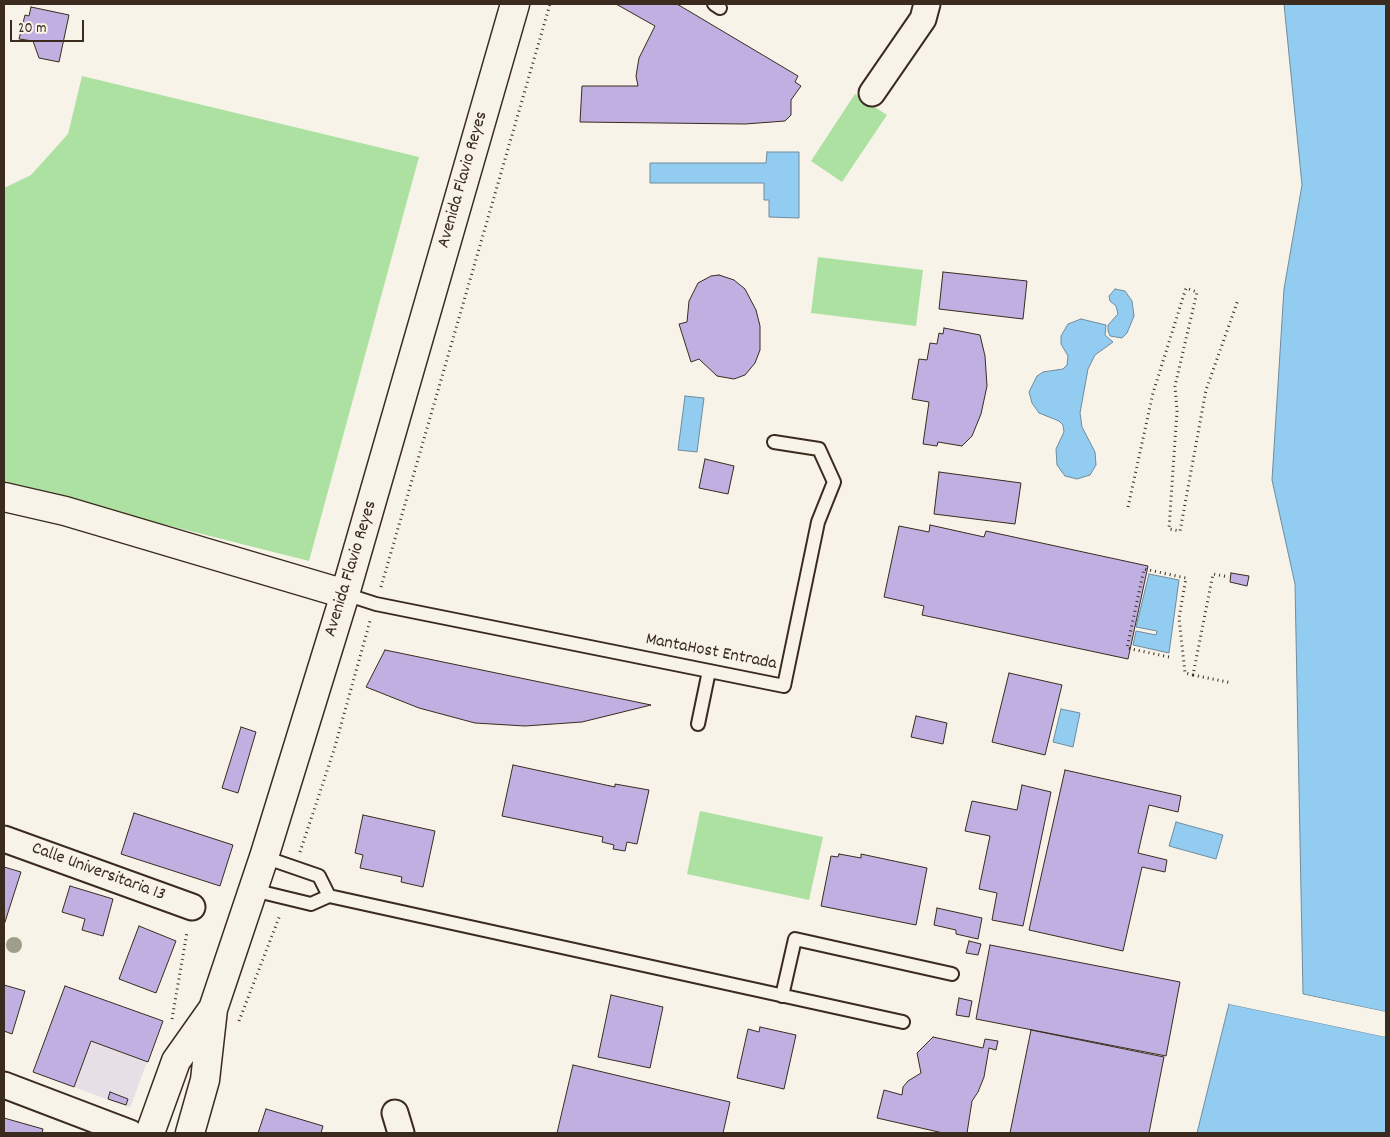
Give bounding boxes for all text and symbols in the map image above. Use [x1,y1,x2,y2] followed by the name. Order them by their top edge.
[12,10,86,42] scale bar
[18,18,46,40] text: 20 m
[434,109,494,251] street label: Avenida Flavio Reyes
[321,498,383,640] street label: Avenida Flavio Reyes
[644,630,778,676] street label: MantaHost Entrada
[28,839,168,907] street label: Calle Universitaria 13

